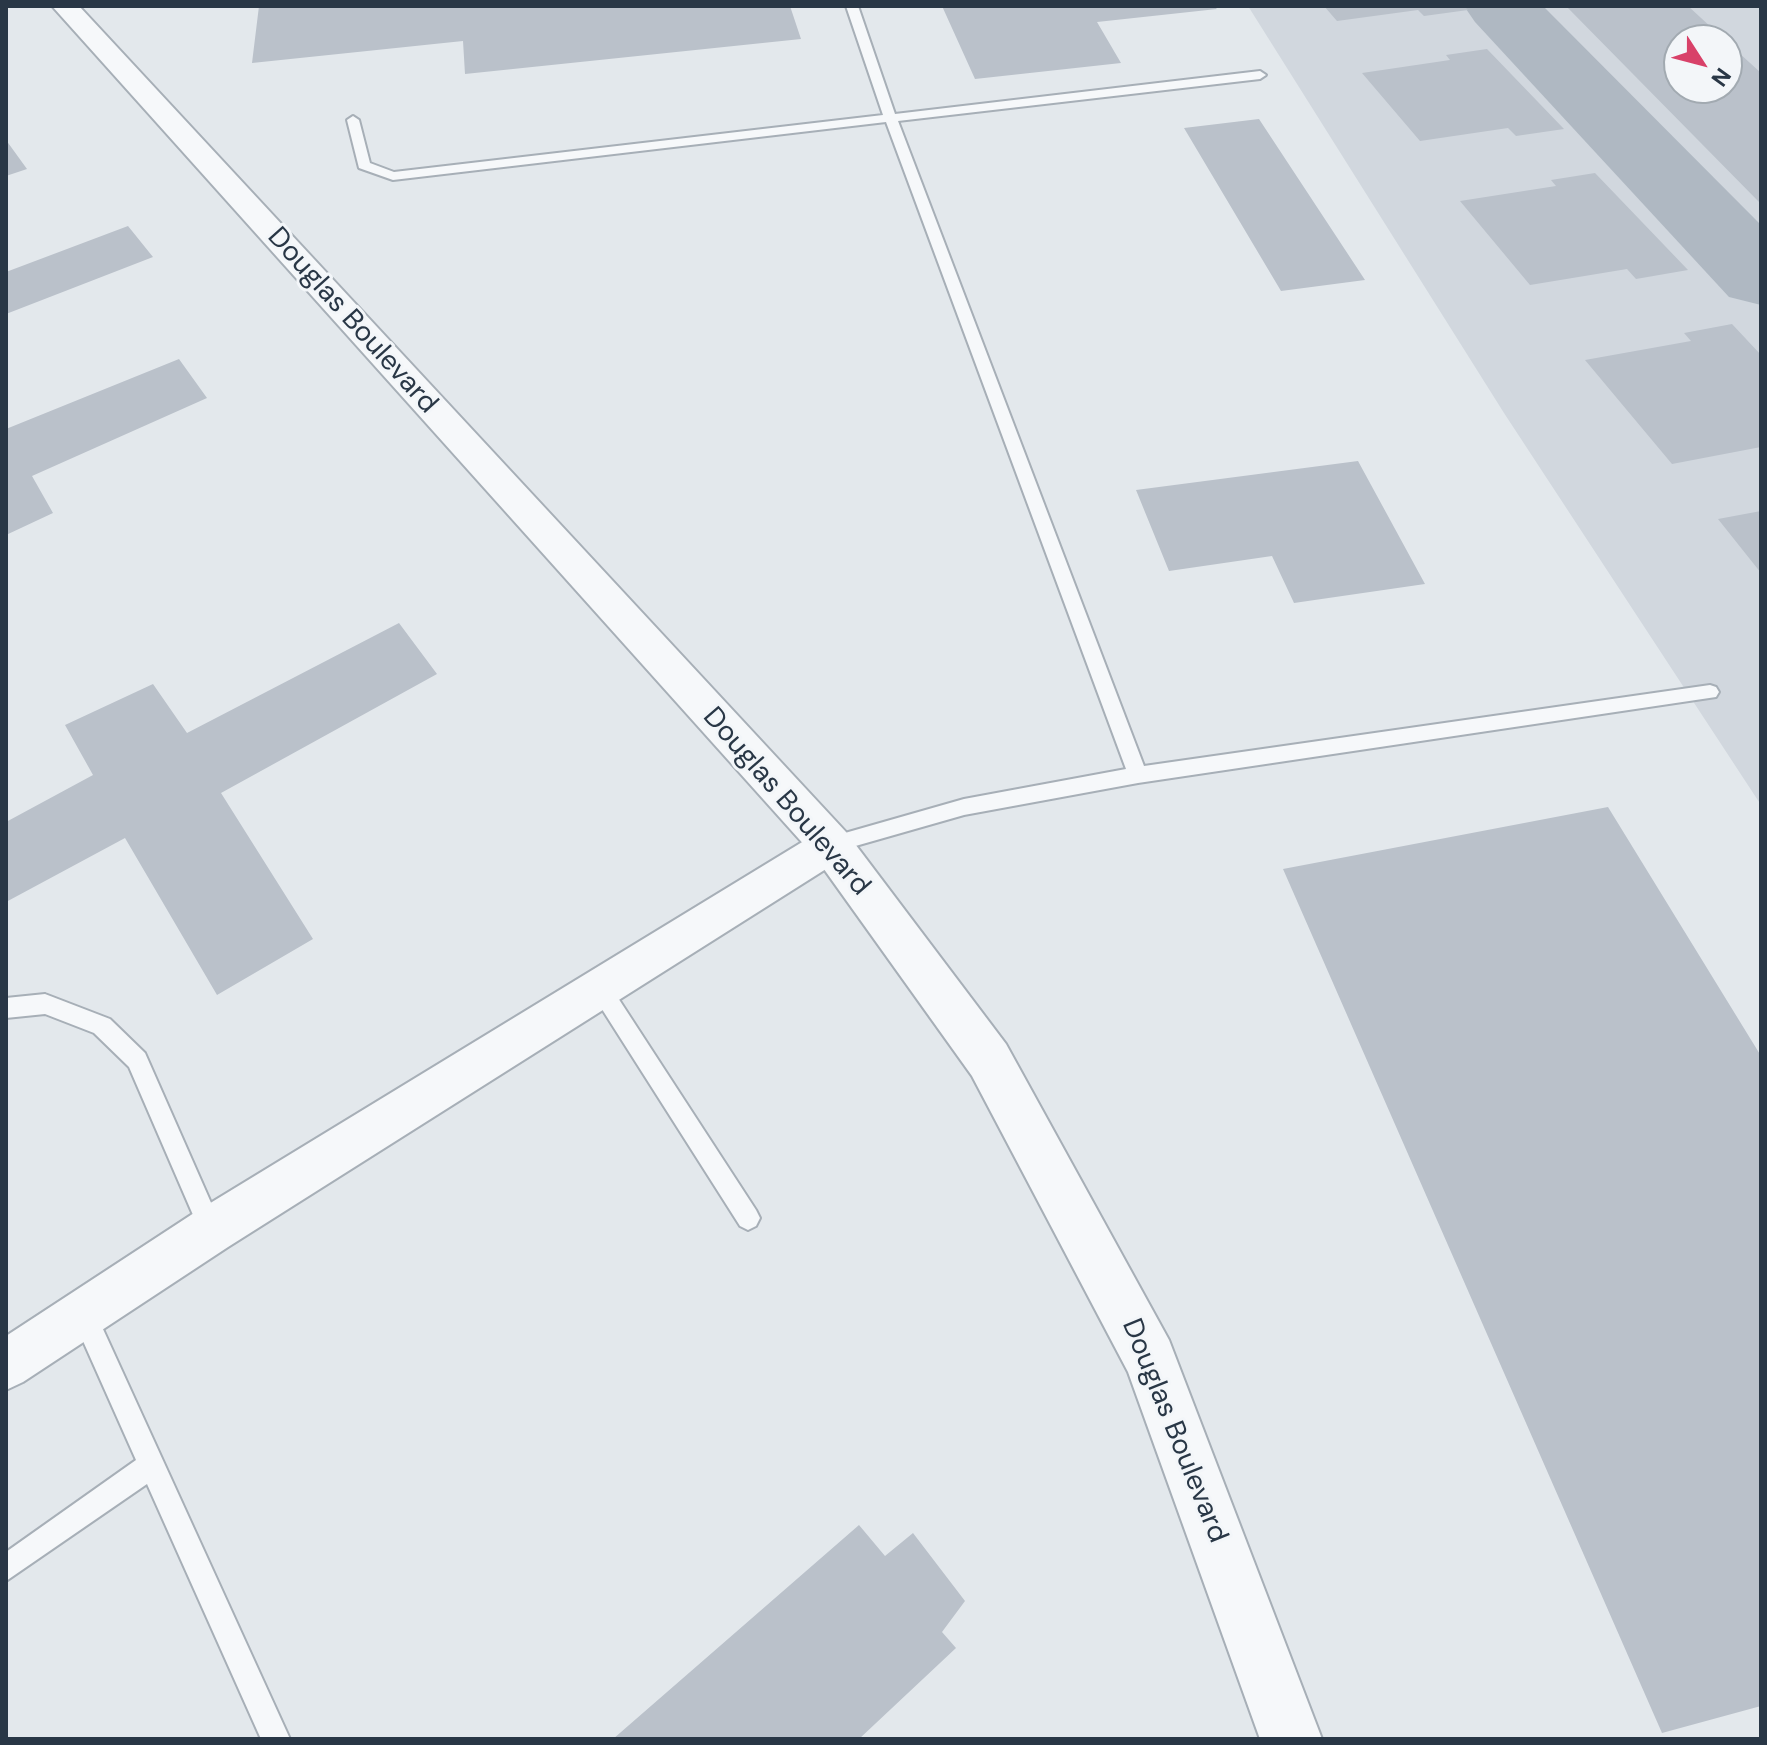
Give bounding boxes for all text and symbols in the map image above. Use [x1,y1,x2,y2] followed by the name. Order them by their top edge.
[1663,24,1743,104] north arrow
[1705,62,1738,92] text: N
[260,221,444,421] street label: Douglas Boulevard
[695,701,877,903] street label: Douglas Boulevard
[1114,1314,1234,1548] street label: Douglas Boulevard

